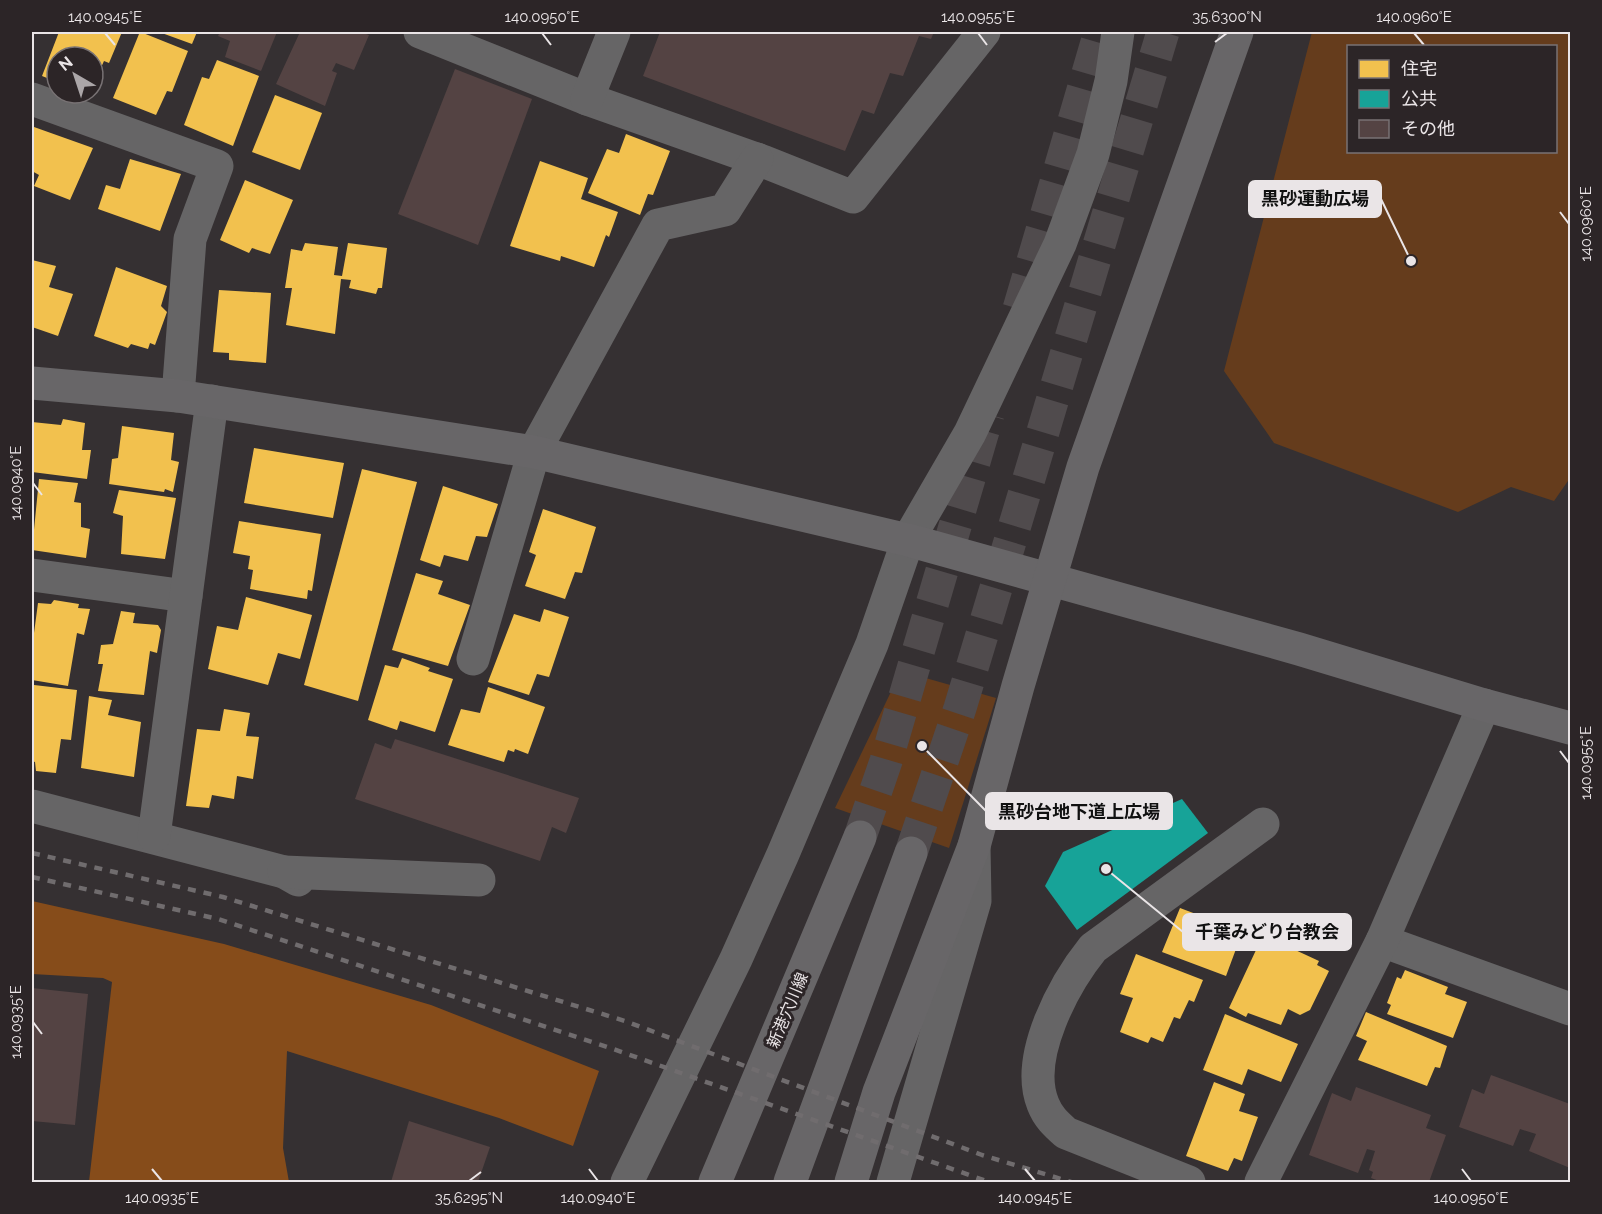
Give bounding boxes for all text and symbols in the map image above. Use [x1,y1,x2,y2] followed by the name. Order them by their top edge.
[68,8,142,26] text: 140.0945°E
[505,8,579,26] text: 140.0950°E
[941,8,1015,26] text: 140.0955°E
[1192,8,1262,26] text: 35.6300°N
[1376,8,1452,26] text: 140.0960°E
[45,45,105,105] north arrow
[1347,45,1557,153] legend
[55,53,77,75] text: N
[1401,58,1437,79] text: 住宅
[1401,88,1437,109] text: 公共
[1401,118,1455,139] text: その他
[1249,181,1381,217] callout: 黒砂運動広場
[1577,186,1595,262] text: 140.0960°E
[1261,188,1369,209] text: 黒砂運動広場
[7,446,25,520] text: 140.0940°E
[1577,726,1595,800] text: 140.0955°E
[986,793,1172,829] callout: 黒砂台地下道上広場
[998,801,1160,822] text: 黒砂台地下道上広場
[1183,914,1351,950] callout: 千葉みどり台教会
[1195,921,1339,942] text: 千葉みどり台教会
[763,970,812,1051] street label: 新港穴川線
[7,985,25,1059] text: 140.0935°E
[125,1189,199,1207] text: 140.0935°E
[435,1189,503,1207] text: 35.6295°N
[561,1189,635,1207] text: 140.0940°E
[998,1189,1072,1207] text: 140.0945°E
[1434,1189,1508,1207] text: 140.0950°E

